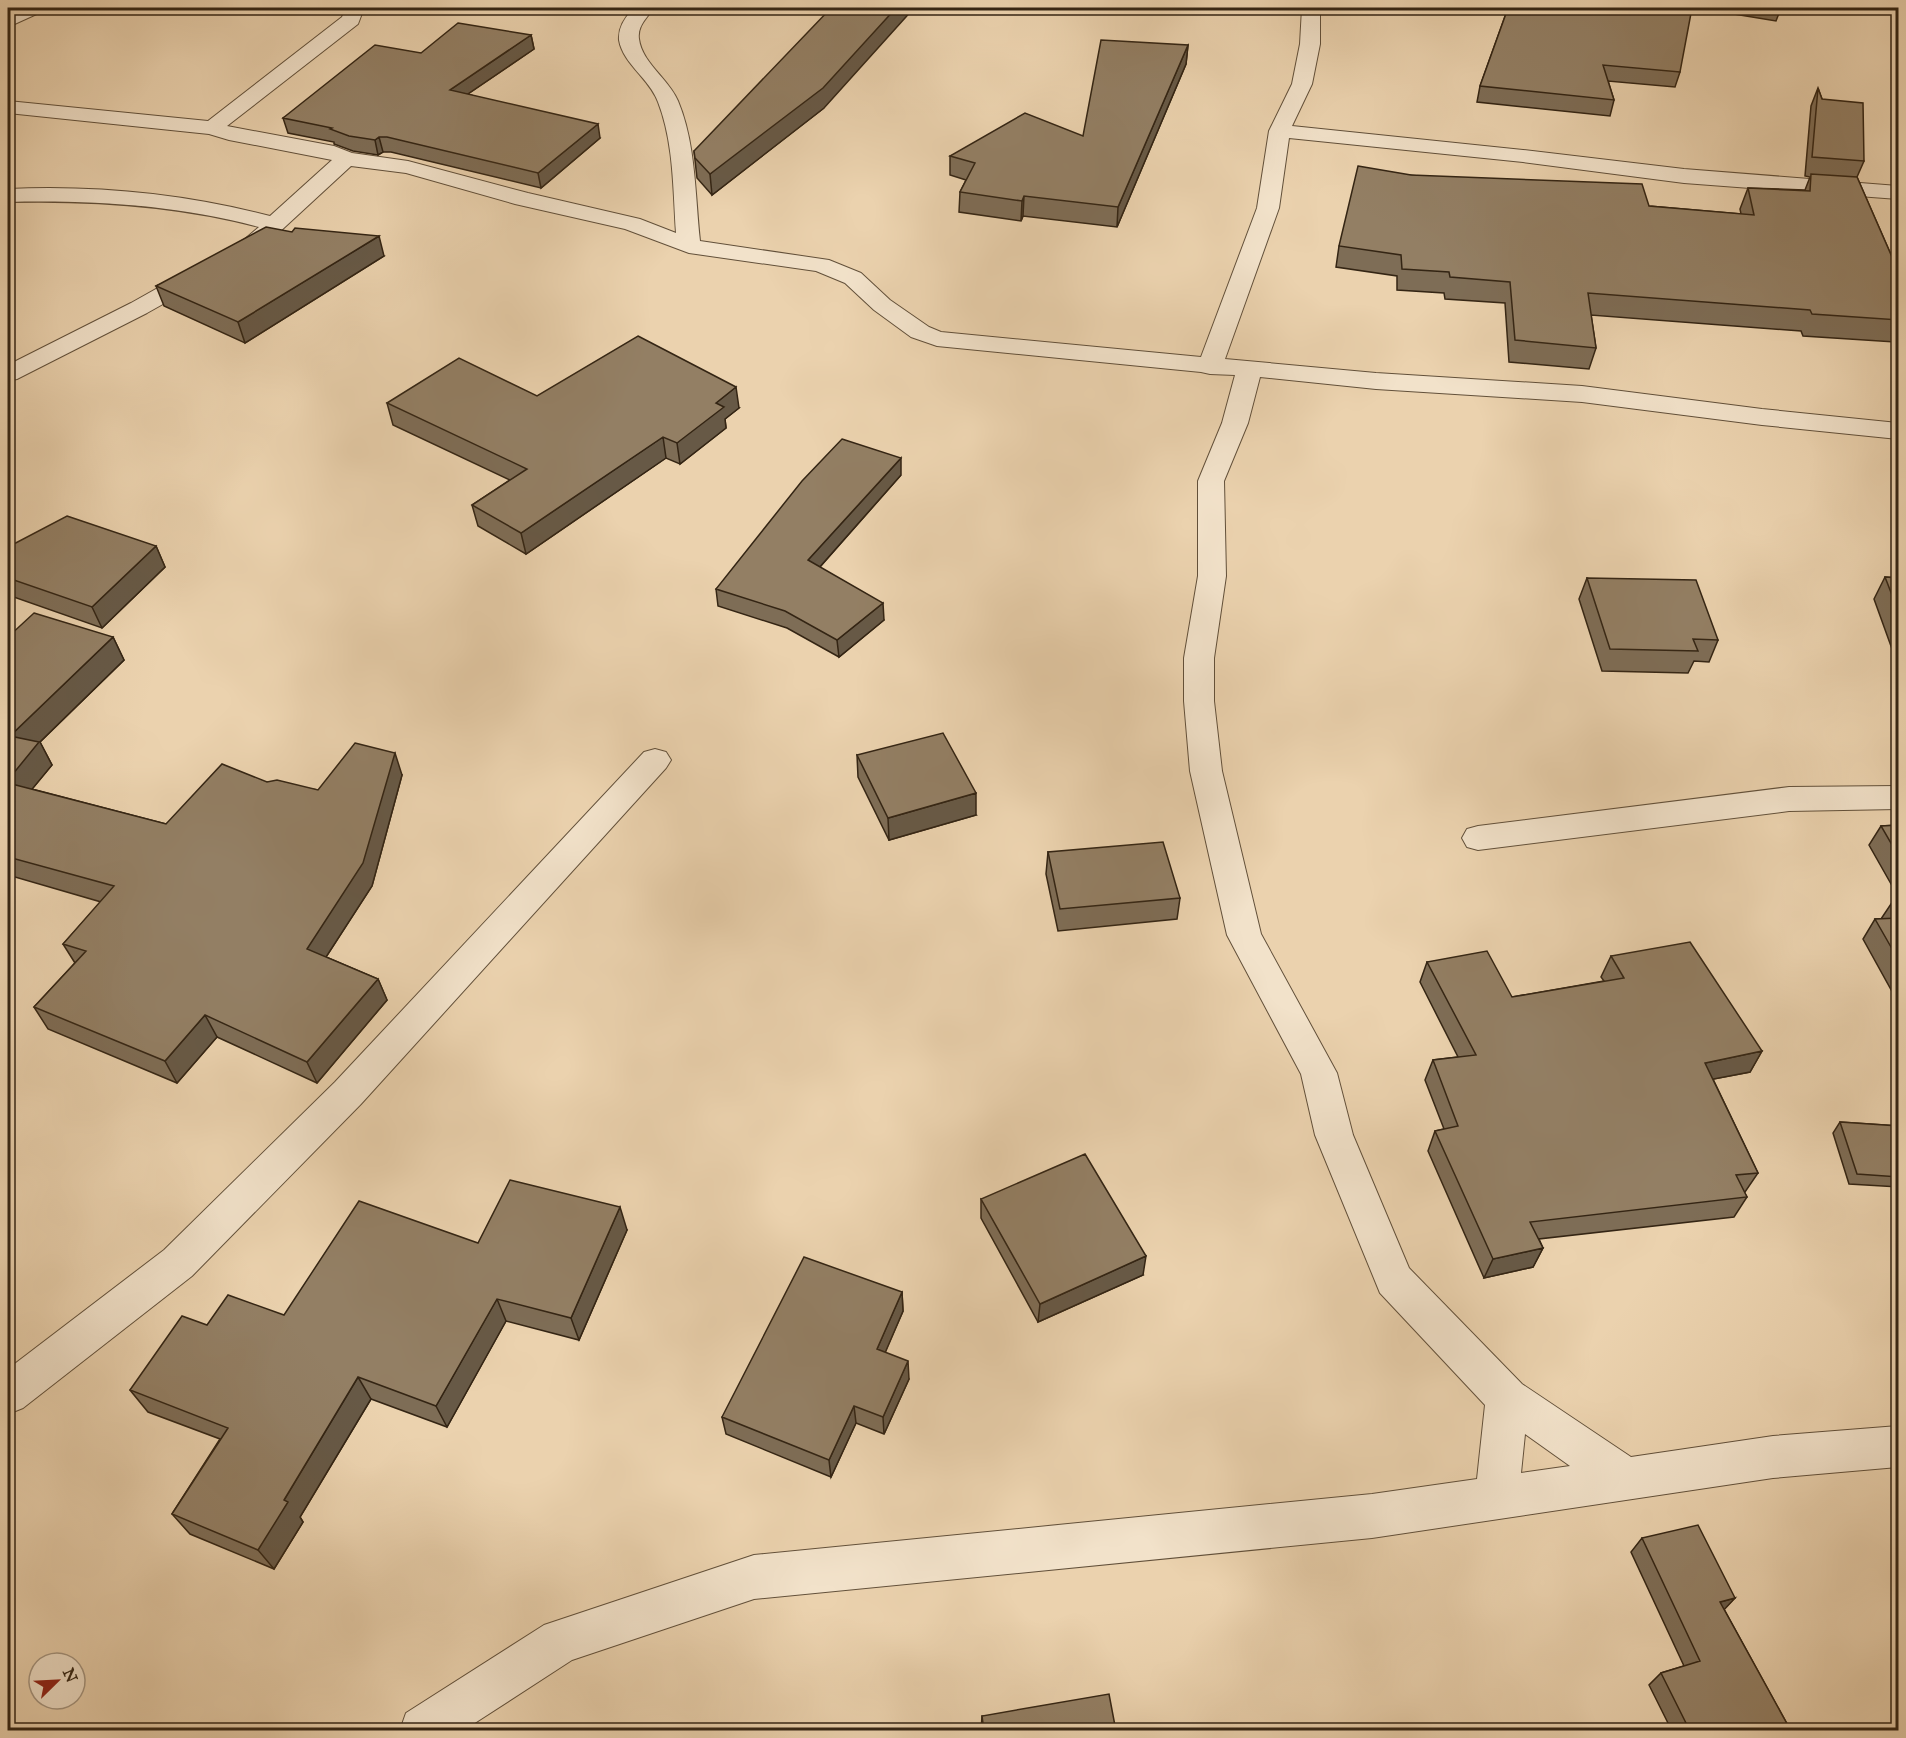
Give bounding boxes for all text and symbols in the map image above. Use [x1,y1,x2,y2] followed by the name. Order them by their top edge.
[27,1651,87,1711] north arrow
[59,1665,82,1686] text: N

